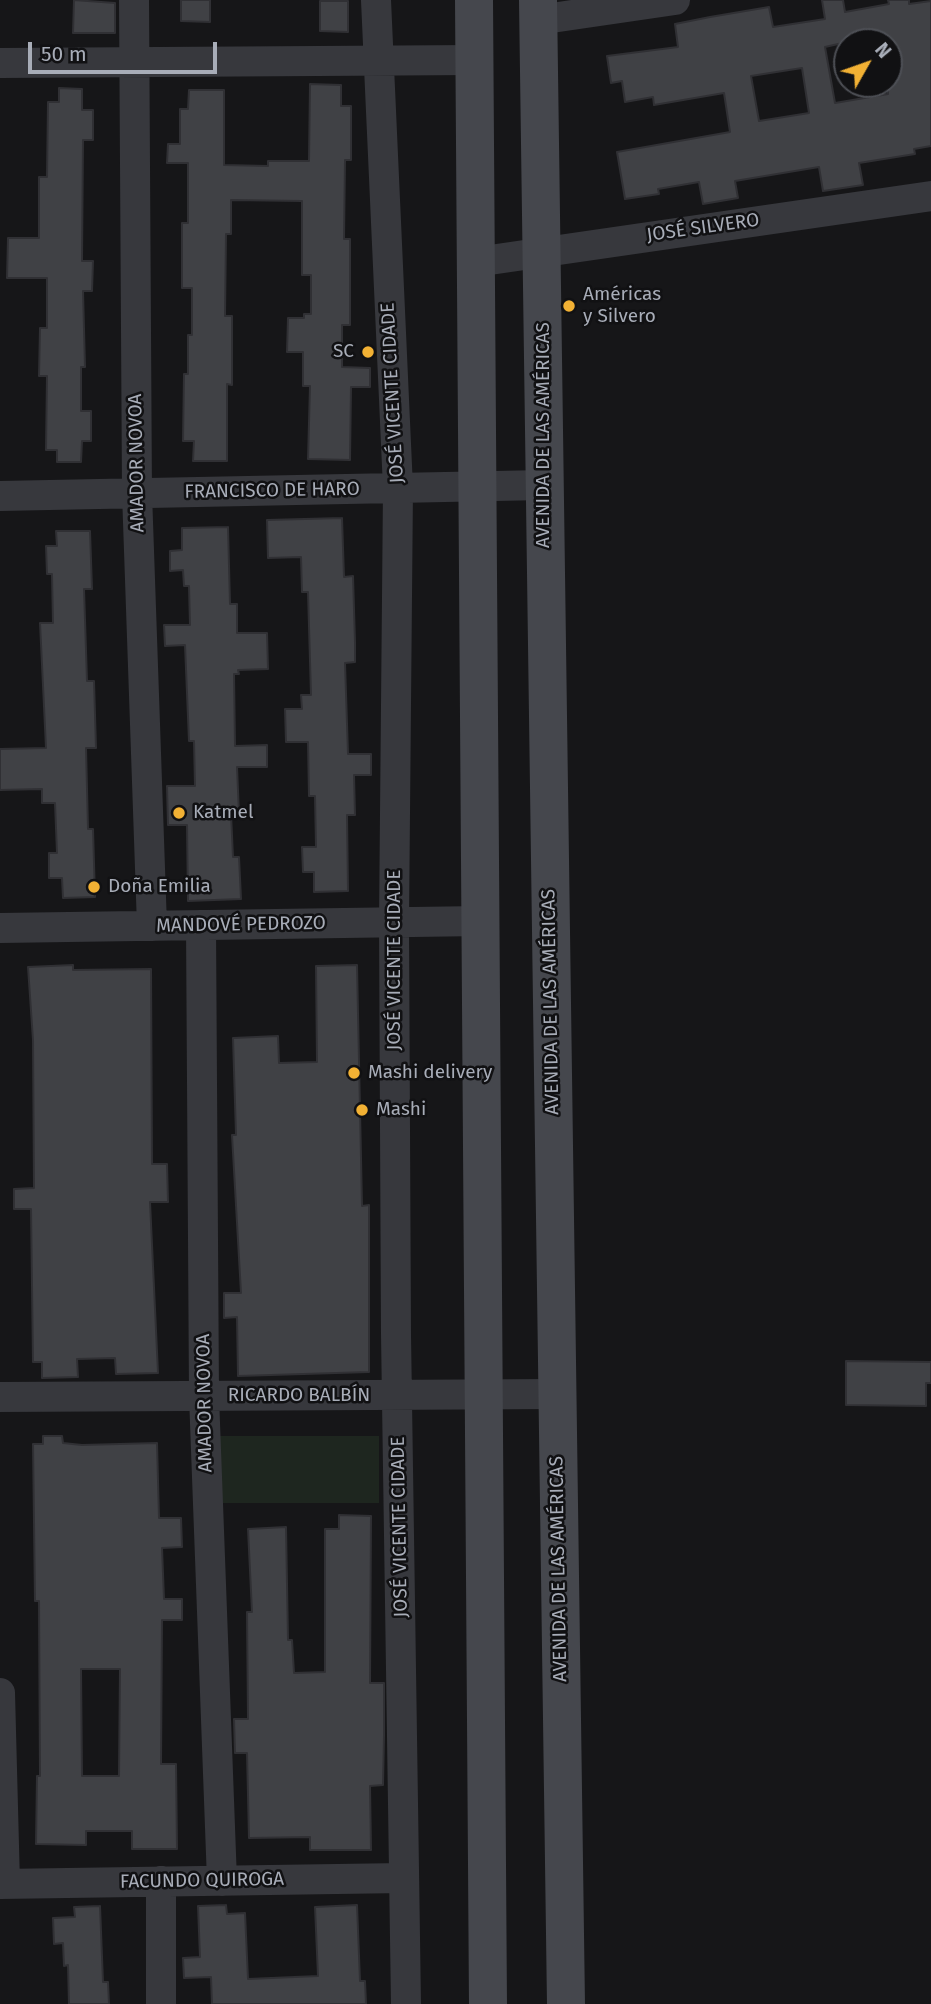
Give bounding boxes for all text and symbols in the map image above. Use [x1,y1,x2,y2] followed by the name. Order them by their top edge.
[32,28,220,72] scale bar
[833,28,903,98] north arrow
[870,38,896,63] text: N
[41,41,87,67] text: 50 m
[645,209,761,247] street label: JOSÉ SILVERO
[583,284,661,328] place label: Américas y Silvero
[561,298,577,314] marker: Américas y Silvero
[377,302,409,484] street label: JOSÉ VICENTE CIDADE
[533,322,555,548] street label: AVENIDA DE LAS AMÉRICAS
[333,341,354,363] place label: SC
[360,344,376,360] marker: SC
[124,393,150,533] street label: AMADOR NOVOA
[184,478,360,504] street label: FRANCISCO DE HARO
[193,802,253,824] place label: Katmel
[171,805,187,821] marker: Katmel
[384,869,406,1051] street label: JOSÉ VICENTE CIDADE
[108,876,211,898] place label: Doña Emilia
[86,879,102,895] marker: Doña Emilia
[538,889,564,1115] street label: AVENIDA DE LAS AMÉRICAS
[156,912,326,938] street label: MANDOVÉ PEDROZO
[368,1062,492,1084] place label: Mashi delivery
[346,1065,362,1081] marker: Mashi delivery
[376,1099,426,1121] place label: Mashi
[354,1102,370,1118] marker: Mashi
[192,1333,218,1473] street label: AMADOR NOVOA
[228,1385,370,1407] street label: RICARDO BALBÍN
[387,1436,413,1618] street label: JOSÉ VICENTE CIDADE
[546,1456,572,1682] street label: AVENIDA DE LAS AMÉRICAS
[120,1868,284,1894] street label: FACUNDO QUIROGA

